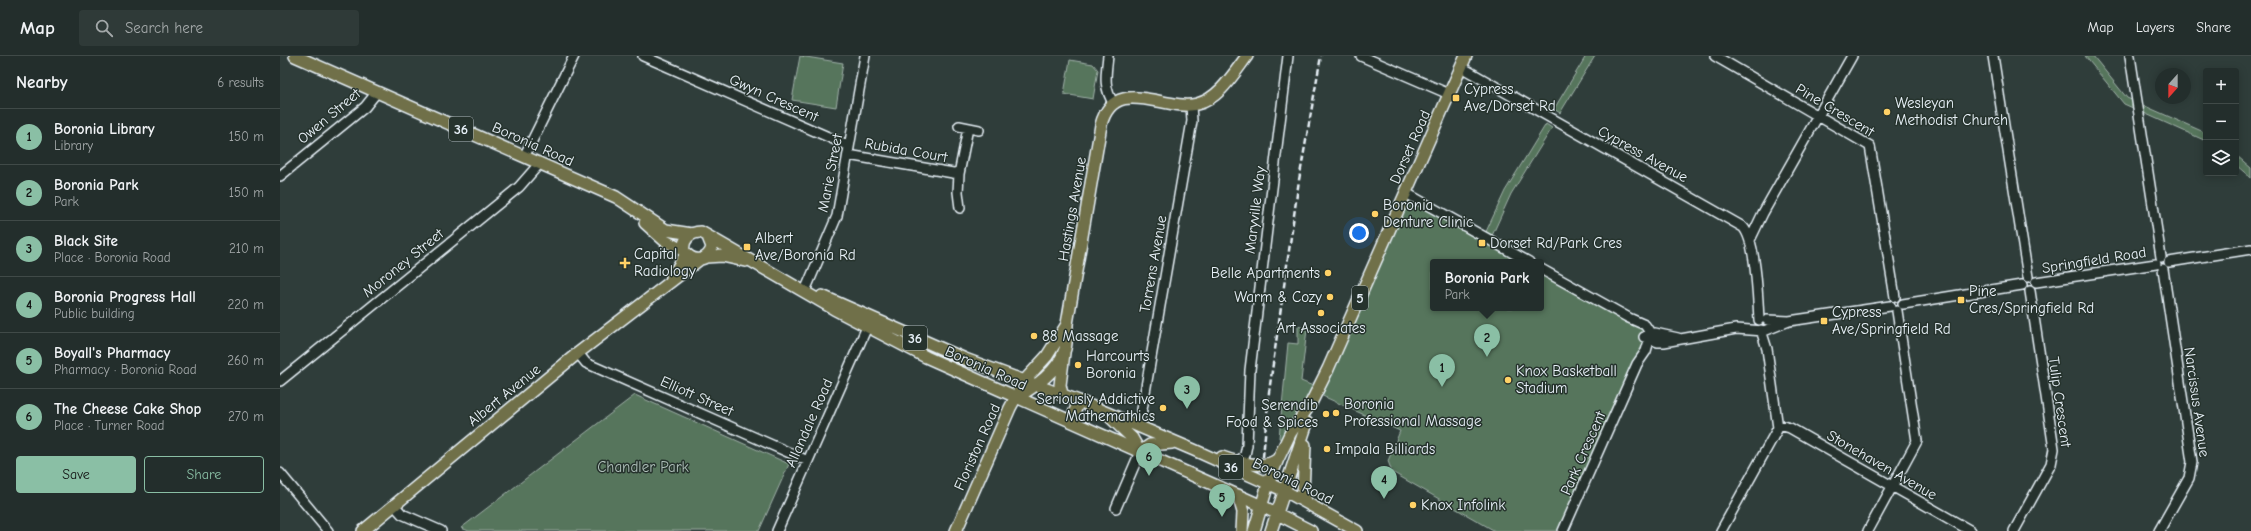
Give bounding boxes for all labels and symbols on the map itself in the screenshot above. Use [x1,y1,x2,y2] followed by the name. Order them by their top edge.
[2155,68,2191,104] north arrow
[727,70,822,126] street label: Gwyn Crescent
[1792,79,1878,141] street label: Pine Crescent
[1464,80,1556,115] place label: Cypress Ave/Dorset Rd
[294,84,365,148] street label: Owen Street
[1451,93,1461,103] marker: Cypress Ave/Dorset Rd
[1895,94,2008,129] place label: Wesleyan Methodist Church
[1386,107,1434,187] street label: Dorset Road
[1882,107,1892,117] marker: Wesleyan Methodist Church
[449,117,473,141] road number: 36
[489,118,577,170] street label: Boronia Road
[1595,122,1692,186] street label: Cypress Avenue
[814,131,847,214] street label: Marie Street
[863,134,950,166] street label: Rubida Court
[1054,155,1090,263] street label: Hastings Avenue
[1241,165,1269,255] street label: Maryville Way
[1383,196,1473,231] place label: Boronia Denture Clinic
[1370,209,1380,219] marker: Boronia Denture Clinic
[1136,213,1171,314] street label: Torrens Avenue
[1349,223,1369,243] your location
[359,224,448,301] street label: Moroney Street
[755,229,856,264] place label: Albert Ave/Boronia Rd
[1490,234,1622,252] place label: Dorset Rd/Park Cres
[1477,238,1487,248] marker: Dorset Rd/Park Cres
[742,242,752,252] marker: Albert Ave/Boronia Rd
[2040,243,2148,277] street label: Springfield Road
[634,245,696,280] place label: Capital Radiology
[619,257,631,269] marker: Capital Radiology
[1211,264,1320,282] place label: Belle Apartments
[1323,268,1333,278] marker: Belle Apartments
[1969,282,2094,317] place label: Pine Cres/Springfield Rd
[1352,286,1368,310] road number: 5
[1234,288,1322,306] place label: Warm & Cozy
[1325,292,1335,302] marker: Warm & Cozy
[1956,295,1966,305] marker: Pine Cres/Springfield Rd
[1832,303,1951,338] place label: Cypress Ave/Springfield Rd
[1316,308,1326,318] marker: Art Associates
[1819,316,1829,326] marker: Cypress Ave/Springfield Rd
[1276,319,1366,337] place label: Art Associates
[1474,324,1500,357] pin: 2
[903,326,927,350] road number: 36
[1042,327,1119,345] place label: 88 Massage
[1029,331,1039,341] marker: 88 Massage
[942,342,1030,394] street label: Boronia Road
[2180,346,2214,459] street label: Narcissus Avenue
[1086,347,1149,382] place label: Harcourts Boronia
[1429,354,1455,387] pin: 1
[2045,356,2075,449] street label: Tulip Crescent
[464,360,544,430] street label: Albert Avenue
[1073,360,1083,370] marker: Harcourts Boronia
[1516,362,1617,397] place label: Knox Basketball Stadium
[658,372,737,420] street label: Elliott Street
[1503,375,1513,385] marker: Knox Basketball Stadium
[781,376,837,470] street label: Allandale Road
[1174,376,1200,409] pin: 3
[1037,390,1155,425] place label: Seriously Addictive Mathemathics
[1344,395,1482,430] place label: Boronia Professional Massage
[1226,396,1318,431] place label: Serendib Food & Spices
[950,401,1004,493] street label: Floriston Road
[1158,403,1168,413] marker: Seriously Addictive Mathemathics
[1331,408,1341,418] marker: Boronia Professional Massage
[1557,408,1610,498] street label: Park Crescent
[1321,409,1331,419] marker: Serendib Food & Spices
[1824,426,1941,504] street label: Stonehaven Avenue
[1335,440,1435,458] place label: Impala Billiards
[1136,443,1162,476] pin: 6
[1322,444,1332,454] marker: Impala Billiards
[1250,454,1336,508] street label: Boronia Road
[1219,455,1243,479] road number: 36
[597,458,690,476] park label: Chandler Park
[1371,466,1397,499] pin: 4
[1209,484,1235,517] pin: 5
[1421,496,1506,514] place label: Knox Infolink
[1408,500,1418,510] marker: Knox Infolink

